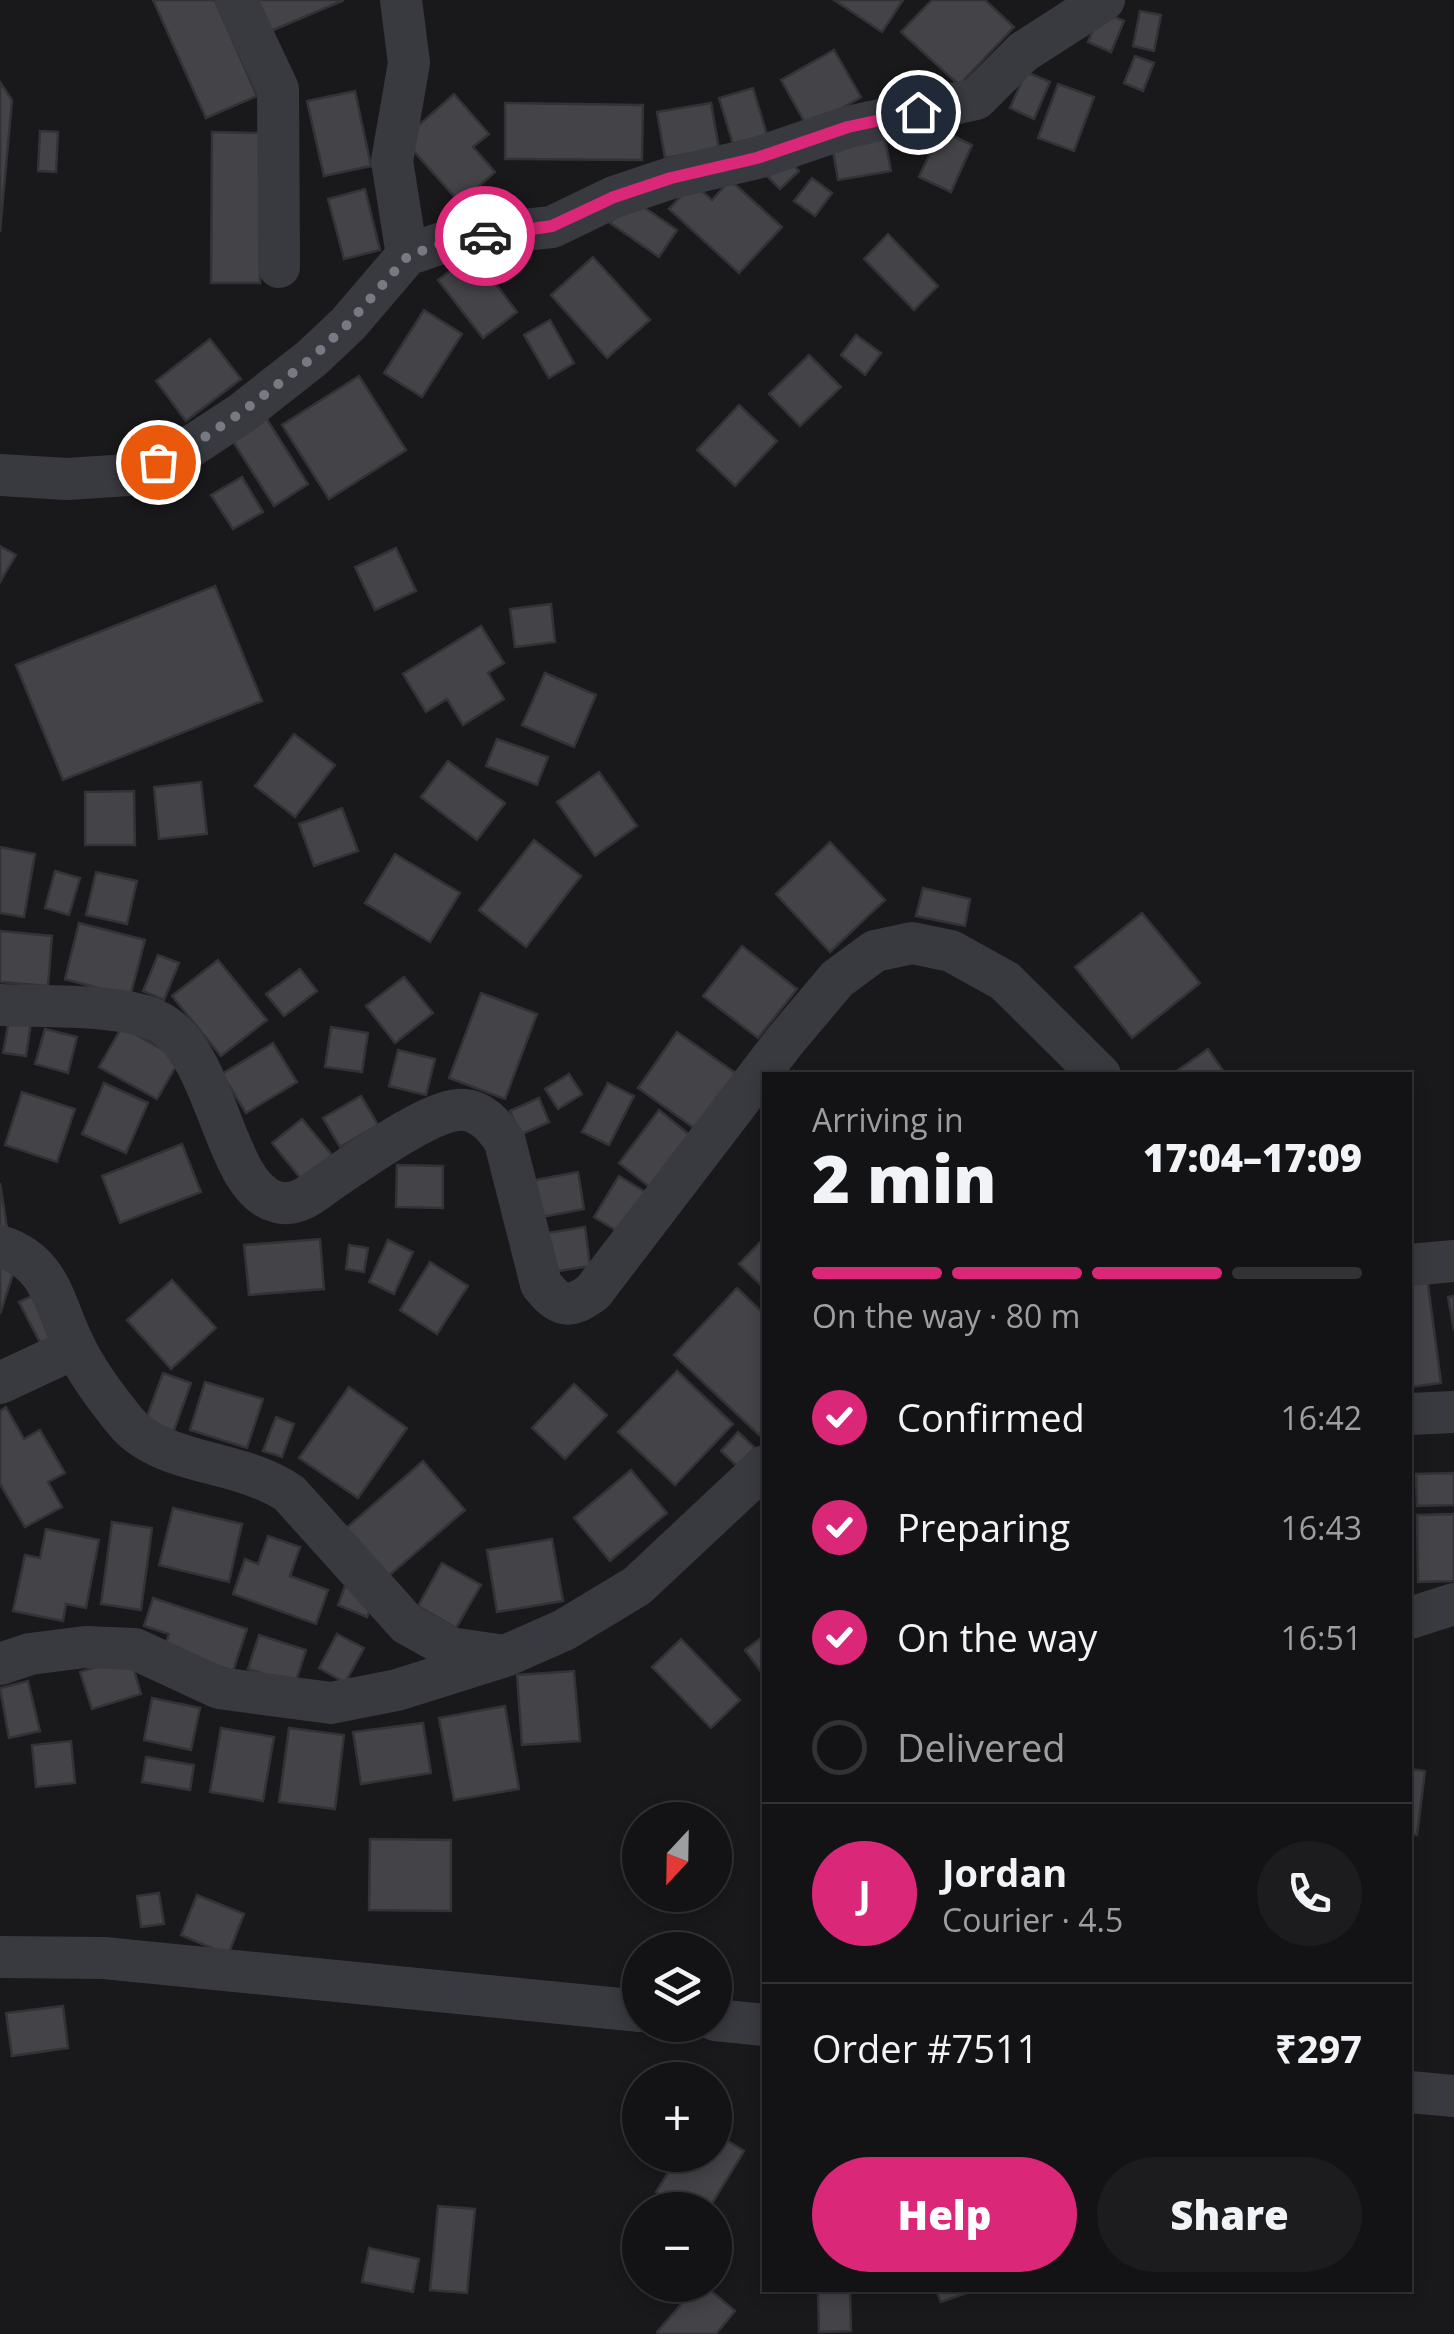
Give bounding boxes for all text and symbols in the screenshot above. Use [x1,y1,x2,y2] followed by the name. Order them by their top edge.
[876,70,961,155] pin
[891,85,946,140] icon: home
[435,186,535,286] courier
[458,209,513,264] icon: car
[116,420,201,505] pin
[131,435,186,490] icon: bag
[812,1098,964,1141] text: Arriving in
[1143,1131,1362,1183] text: 17:04–17:09
[812,1134,997,1222] text: 2 min
[812,1294,1080,1337] text: On the way · 80 m
[812,1390,867,1445] icon: check
[897,1391,1085,1443] text: Confirmed
[1280,1396,1362,1439] text: 16:42
[812,1500,867,1555] icon: check
[897,1501,1070,1553] text: Preparing
[1280,1506,1362,1549] text: 16:43
[812,1610,867,1665] icon: check
[897,1611,1097,1663] text: On the way
[1280,1616,1362,1659] text: 16:51
[897,1721,1066,1773] text: Delivered
[622,1802,732,1912] north arrow
[622,1802,732,2302] map controls
[1257,1841,1362,1946] button: phone
[942,1846,1067,1898] text: Jordan
[858,1867,871,1919] text: J
[942,1898,1123,1941] text: Courier · 4.5
[622,1932,732,2042] button: layers
[812,2022,1039,2074] text: Order #7511
[1275,2022,1362,2074] text: ₹297
[622,2062,732,2172] button: +
[812,2157,1077,2272] button: Help
[1097,2157,1362,2272] button: Share
[622,2192,732,2302] button: −

